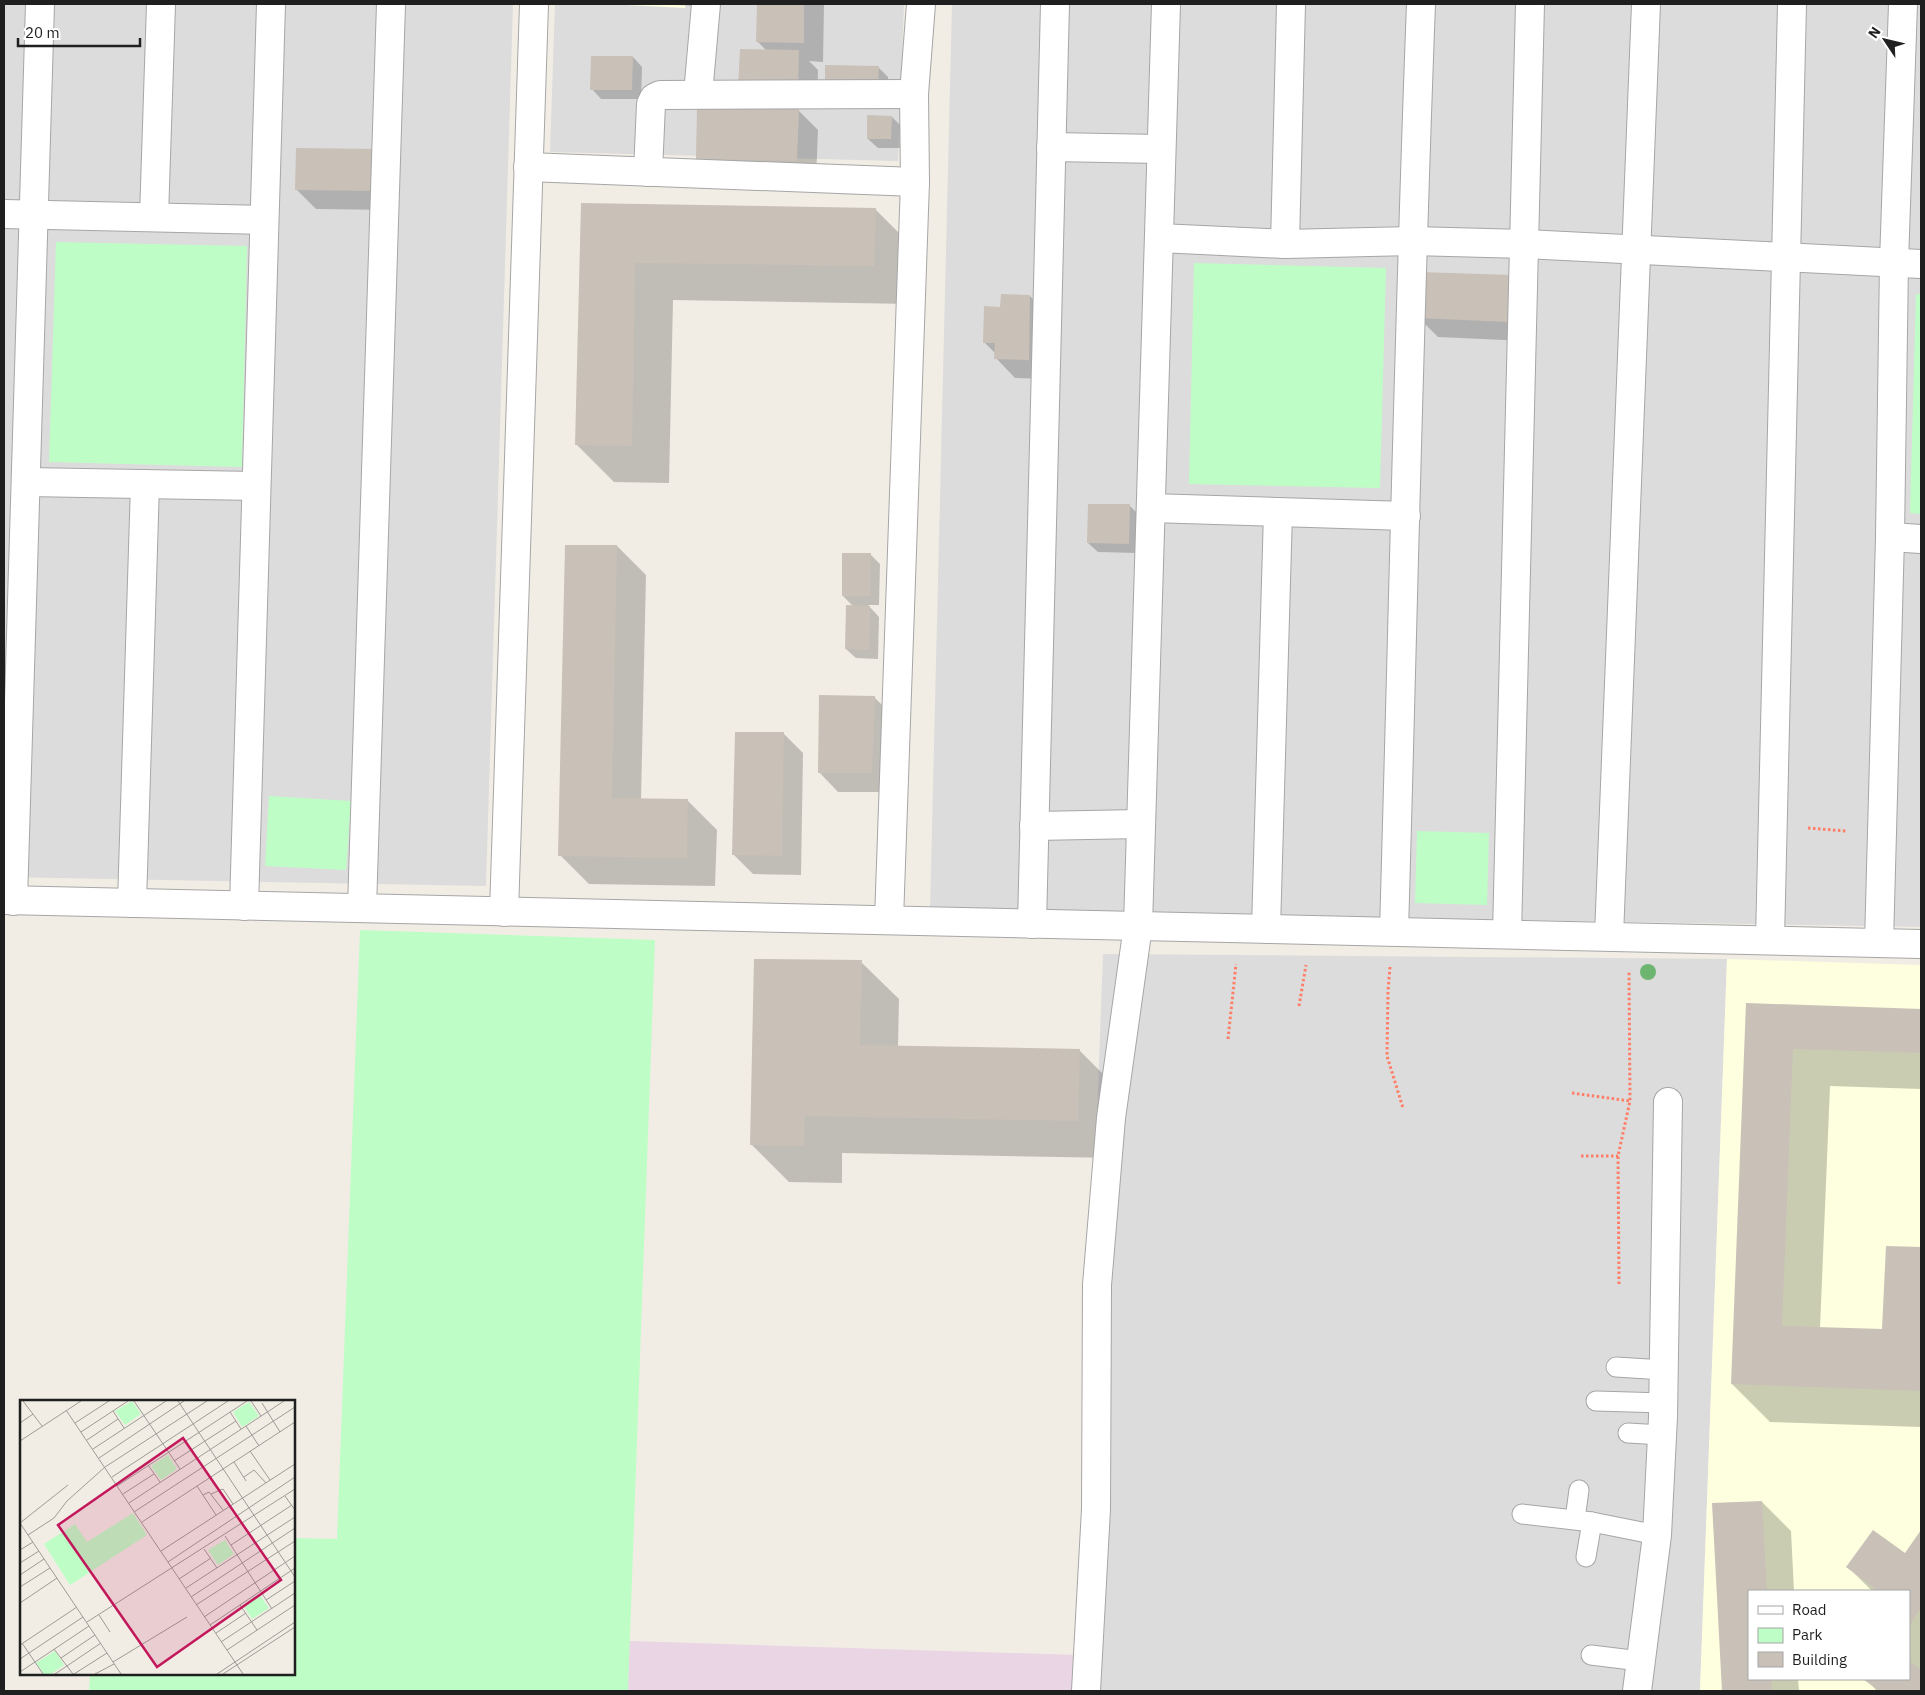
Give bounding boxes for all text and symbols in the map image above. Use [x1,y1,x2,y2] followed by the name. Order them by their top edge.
[18,15,140,47] scale bar
[1860,15,1910,65] north arrow
[25,23,60,42] text: 20 m
[1864,23,1885,42] text: N
[20,1400,295,1675] inset map
[1748,1590,1910,1680] legend
[1792,1600,1827,1619] text: Road
[1792,1625,1822,1644] text: Park
[1792,1650,1847,1669] text: Building

